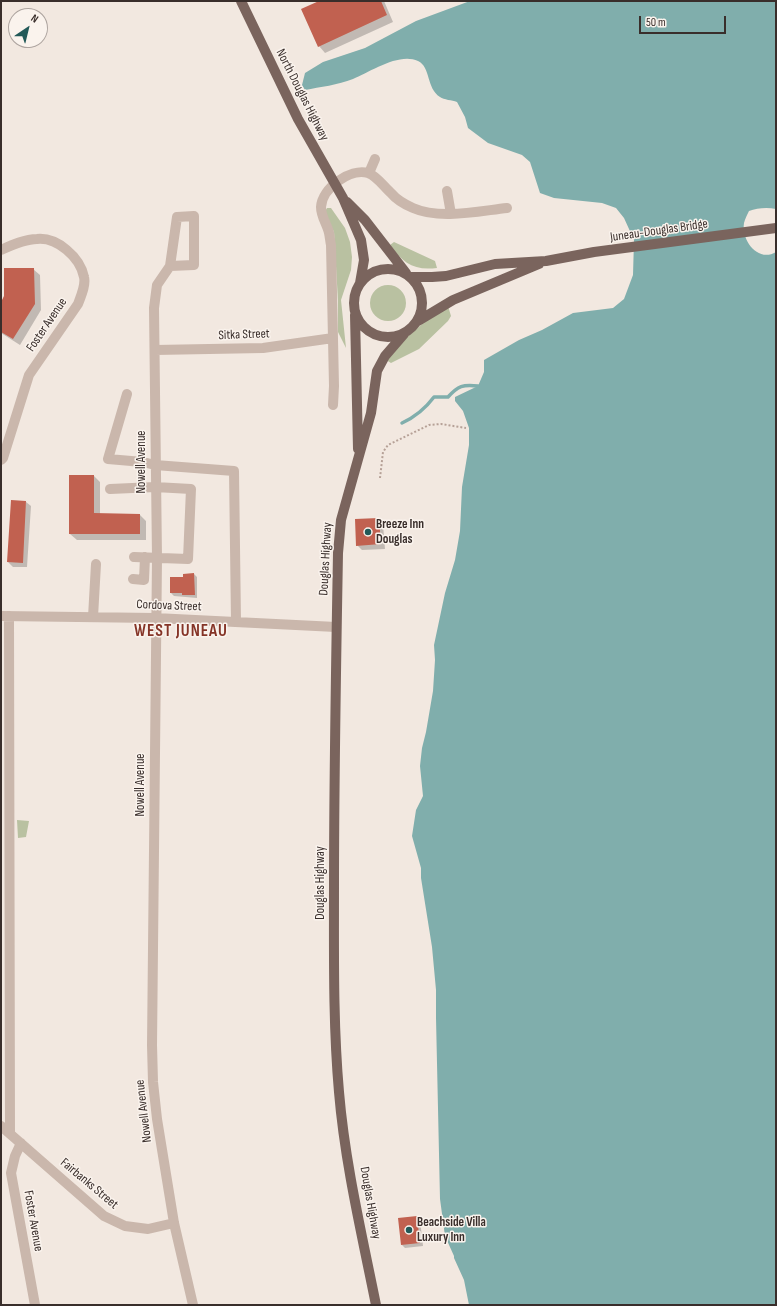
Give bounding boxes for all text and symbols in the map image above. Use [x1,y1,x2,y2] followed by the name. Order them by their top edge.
[8,8,48,48] north arrow
[641,8,728,34] scale bar
[28,12,41,26] text: N
[646,15,666,30] text: 50 m
[272,47,332,143] street label: North Douglas Highway
[609,216,709,246] street label: Juneau-Douglas Bridge
[23,295,71,355] street label: Foster Avenue
[218,326,270,344] street label: Sitka Street
[134,430,150,494] street label: Nowell Avenue
[376,517,424,548] place label: Breeze Inn Douglas
[316,522,336,596] street label: Douglas Highway
[363,527,373,537] marker: Breeze Inn Douglas
[136,597,202,615] street label: Cordova Street
[134,622,228,642] district label: WEST JUNEAU
[133,753,149,817] street label: Nowell Avenue
[313,846,329,920] street label: Douglas Highway
[132,1079,156,1143] street label: Nowell Avenue
[57,1155,121,1213] street label: Fairbanks Street
[356,1166,384,1240] street label: Douglas Highway
[20,1189,46,1253] street label: Foster Avenue
[417,1215,486,1246] place label: Beachside Villa Luxury Inn
[404,1225,414,1235] marker: Beachside Villa Luxury Inn

